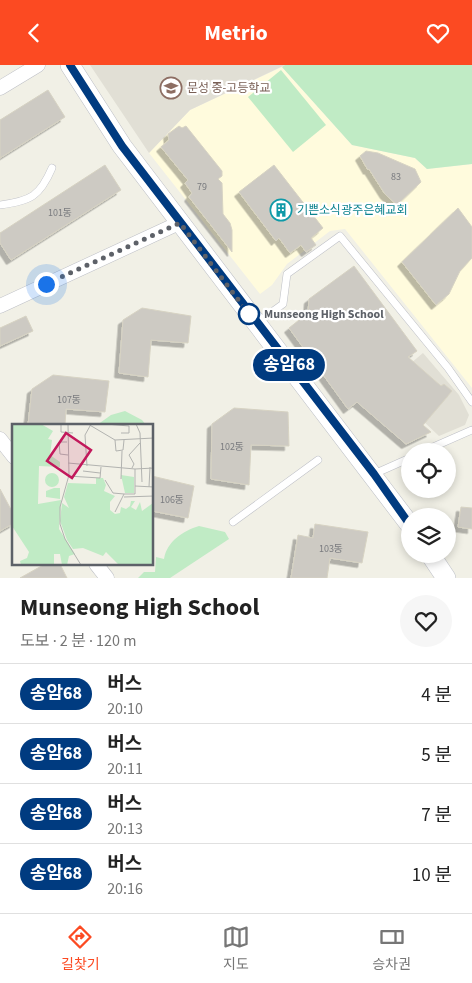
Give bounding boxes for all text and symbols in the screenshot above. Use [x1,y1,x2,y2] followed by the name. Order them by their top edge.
[204,17,268,49] text: Metrio
[20,19,48,47] icon: back
[424,19,452,47] icon: heart
[159,76,183,100] school or university icon: 문성 중-고등학교
[187,80,270,97] place label: 문성 중-고등학교
[391,170,401,184] house number: 83
[197,180,207,194] house number: 79
[269,198,293,222] building icon: 기쁜소식광주은혜교회
[297,202,407,219] place label: 기쁜소식광주은혜교회
[48,206,72,220] house number: 101동
[34,272,59,297] your location
[238,303,260,325] marker: Munseong High School
[264,306,384,323] place label: Munseong High School
[254,349,324,381] line badge: 송암68
[263,352,315,377] text: 송암68
[57,393,81,407] house number: 107동
[12,424,154,565] inset map
[220,440,244,454] house number: 102동
[401,443,456,563] map controls
[401,443,456,498] button: locate
[160,493,184,507] house number: 106동
[401,508,456,563] button: layers
[319,542,343,556] house number: 103동
[20,590,259,625] text: Munseong High School
[400,595,452,647] button: heart
[20,630,136,652] text: 도보 · 2 분 · 120 m
[107,671,142,698] text: 버스
[30,681,82,706] text: 송암68
[421,682,452,709] text: 4 분
[107,698,143,720] text: 20:10
[107,731,142,758] text: 버스
[30,741,82,766] text: 송암68
[421,742,452,769] text: 5 분
[107,758,143,780] text: 20:11
[107,791,142,818] text: 버스
[30,801,82,826] text: 송암68
[421,802,452,829] text: 7 분
[107,818,143,840] text: 20:13
[107,851,142,878] text: 버스
[30,861,82,886] text: 송암68
[412,862,452,889] text: 10 분
[107,878,143,900] text: 20:16
[61,923,100,975] tab: 길찾기
[222,923,250,975] tab: 지도
[372,923,411,975] tab: 승차권

